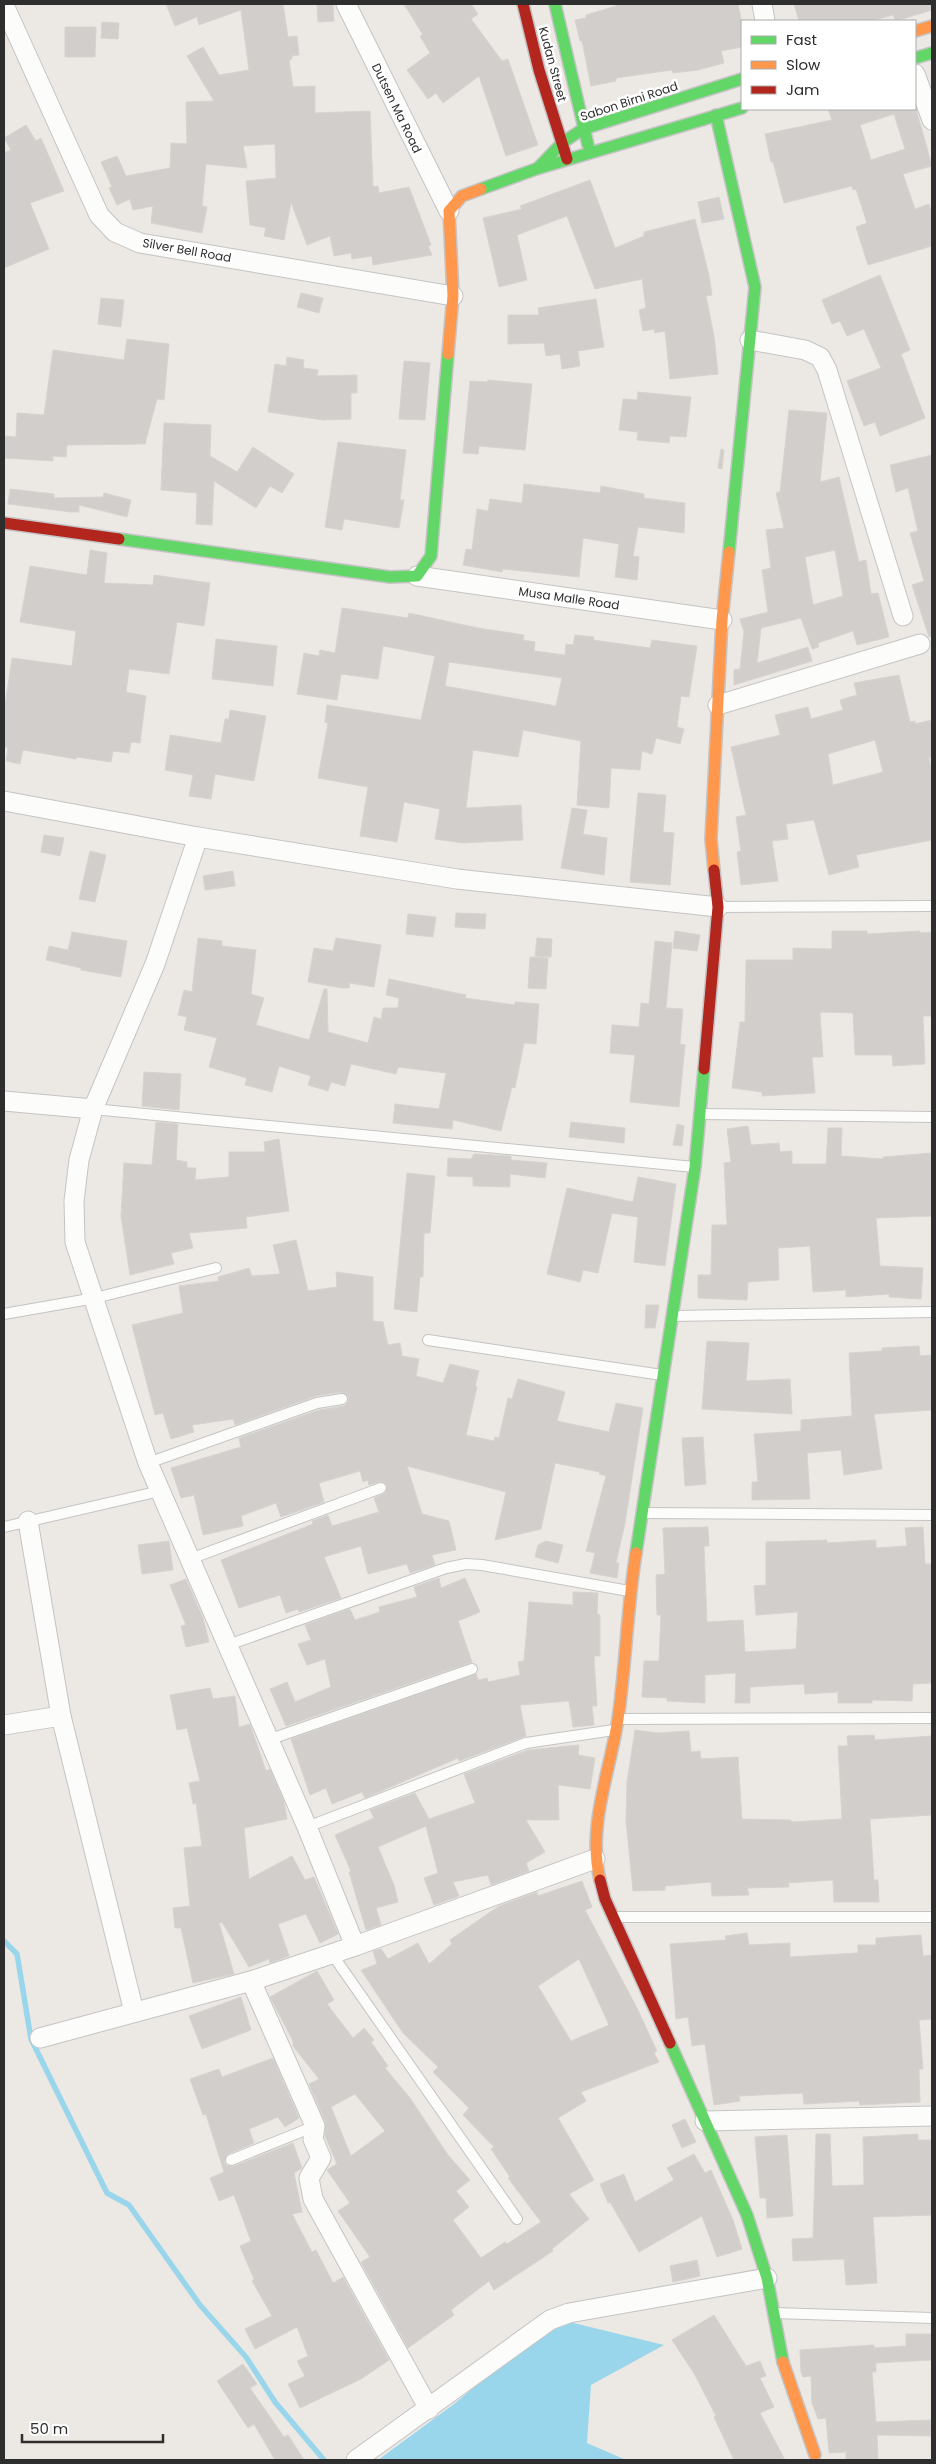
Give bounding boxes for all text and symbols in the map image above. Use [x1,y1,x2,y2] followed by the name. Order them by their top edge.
[741,20,916,110] legend
[535,25,571,103] street label: Kudan Street
[786,29,817,50] text: Fast
[786,54,821,75] text: Slow
[368,60,426,156] street label: Dutsen Ma Road
[578,77,680,125] street label: Sabon Birni Road
[786,79,820,100] text: Jam
[141,234,233,266] street label: Silver Bell Road
[517,582,621,614] street label: Musa Malle Road
[22,2412,164,2444] scale bar
[30,2418,68,2439] text: 50 m

